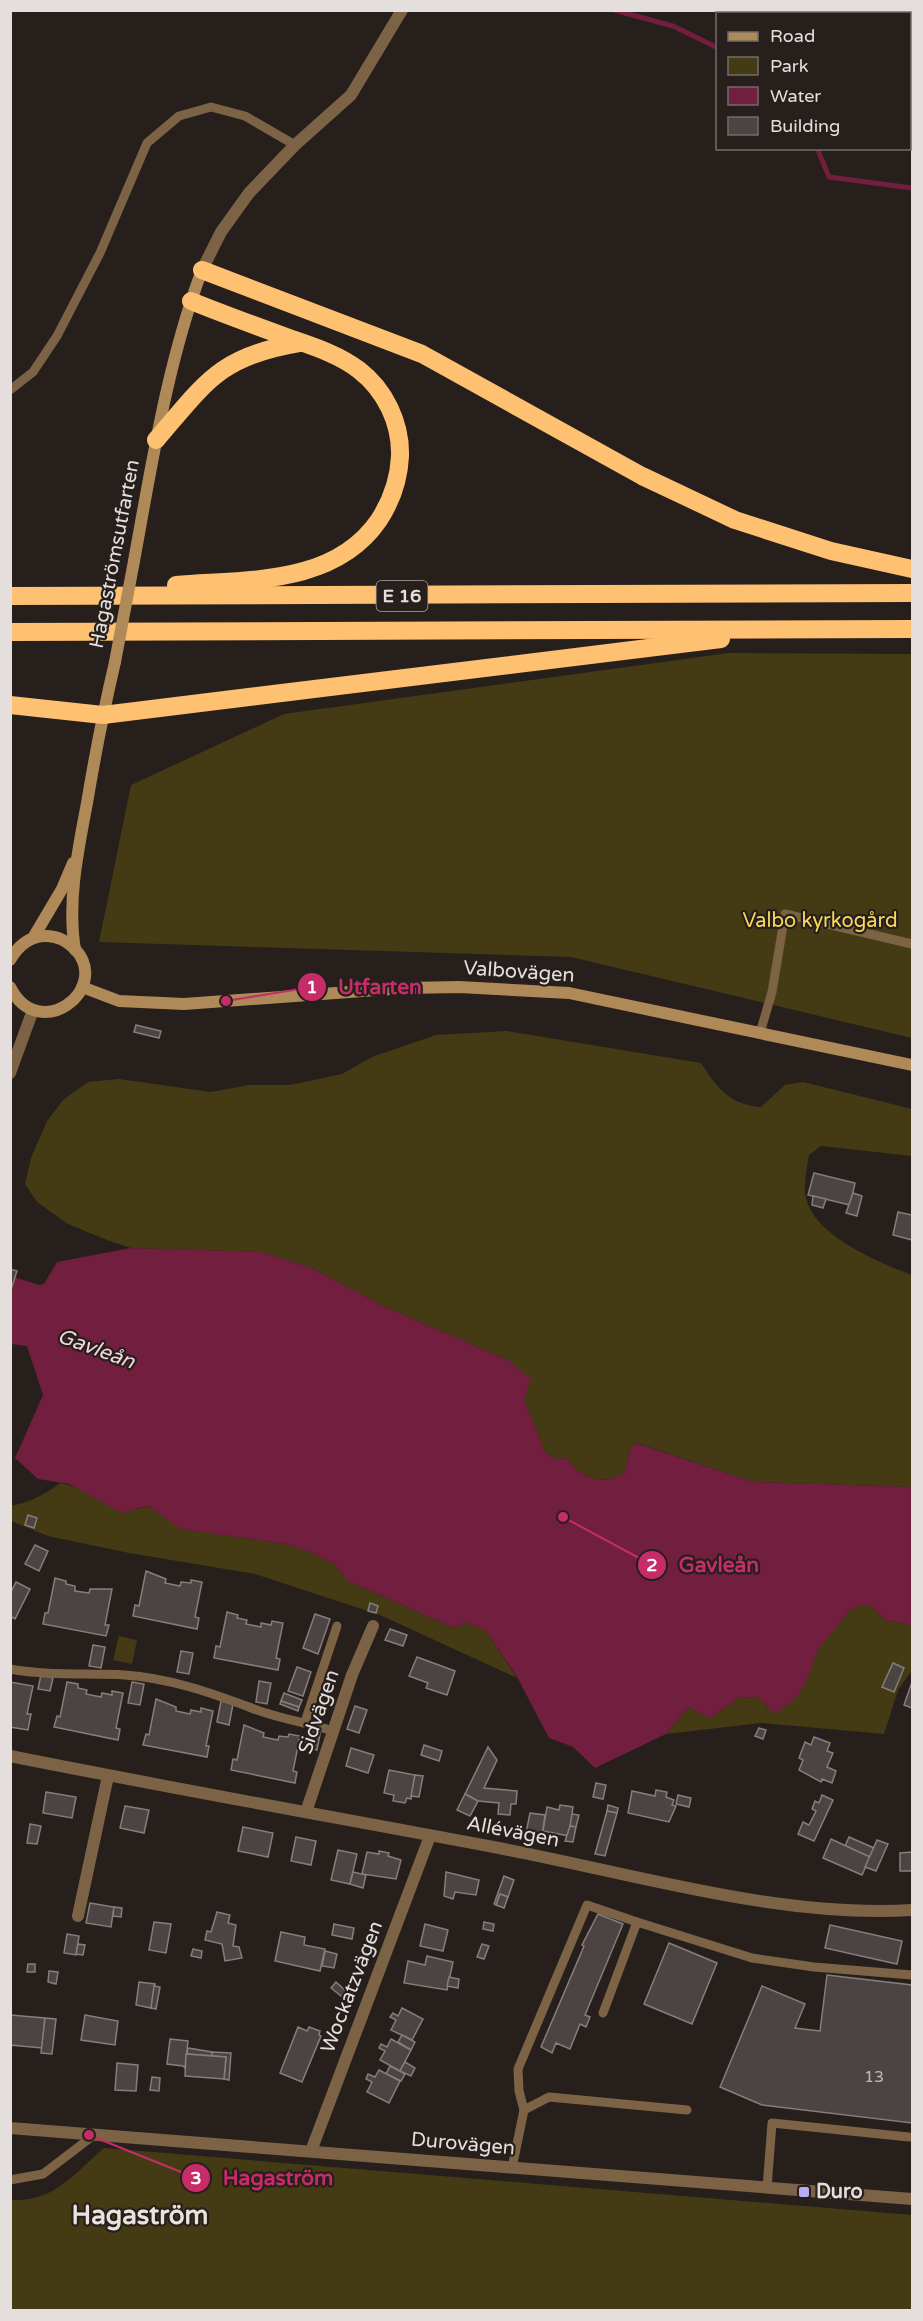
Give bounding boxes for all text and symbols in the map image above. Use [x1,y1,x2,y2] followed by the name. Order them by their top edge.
[716,12,911,150] legend
[770,25,815,47] text: Road
[770,55,809,77] text: Park
[770,85,821,107] text: Water
[770,115,840,137] text: Building
[85,458,145,650] street label: Hagaströmsutfarten
[376,581,428,611] road number: E 16
[743,909,898,933] park label: Valbo kyrkogård
[463,956,575,988] street label: Valbovägen
[297,967,434,1006] callout: Utfarten
[338,975,422,1000] text: Utfarten
[306,976,318,998] text: 1
[54,1324,139,1375] water label: Gavleån
[637,1545,772,1584] callout: Gavleån
[679,1553,759,1578] text: Gavleån
[646,1554,658,1576] text: 2
[293,1667,345,1757] street label: Sidvägen
[465,1811,561,1853] street label: Allévägen
[316,1918,388,2056] street label: Wockatzvägen
[864,2067,884,2087] house number: 13
[410,2128,516,2160] street label: Durovägen
[181,2158,345,2197] callout: Hagaström
[223,2166,333,2191] text: Hagaström
[190,2167,202,2189] text: 3
[816,2180,863,2204] place label: Duro
[797,2185,811,2199] marker: Duro
[72,2200,208,2231] district label: Hagaström

